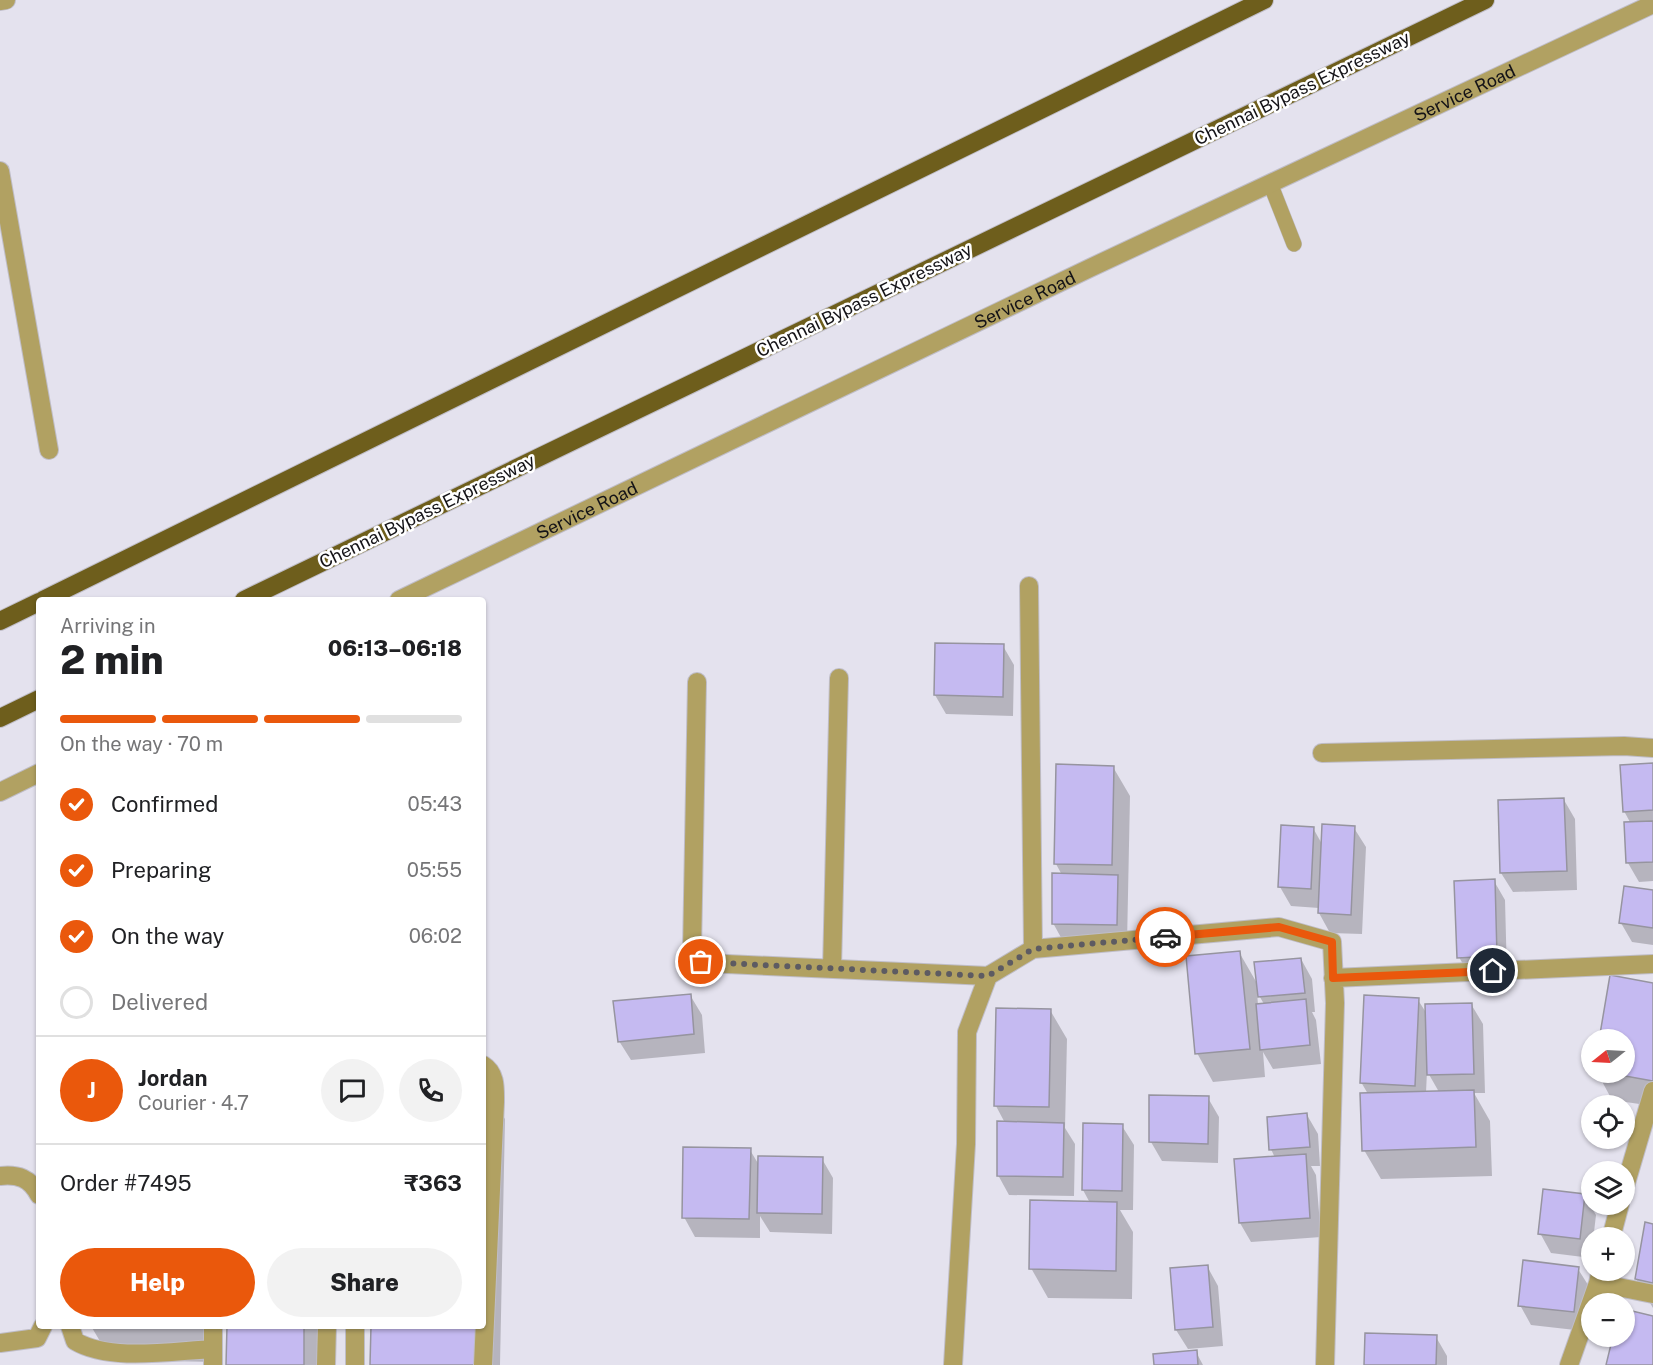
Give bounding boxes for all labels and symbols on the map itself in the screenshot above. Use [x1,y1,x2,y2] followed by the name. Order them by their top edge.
[1191,26,1414,149] street label: Chennai Bypass Expressway
[1410,60,1519,125] street label: Service Road
[753,238,976,361] street label: Chennai Bypass Expressway
[970,266,1079,333] street label: Service Road
[316,449,539,572] street label: Chennai Bypass Expressway
[532,477,641,543] street label: Service Road
[1135,907,1195,967] courier
[675,936,726,987] pin
[1467,945,1518,996] pin
[1581,1029,1635,1083] north arrow

